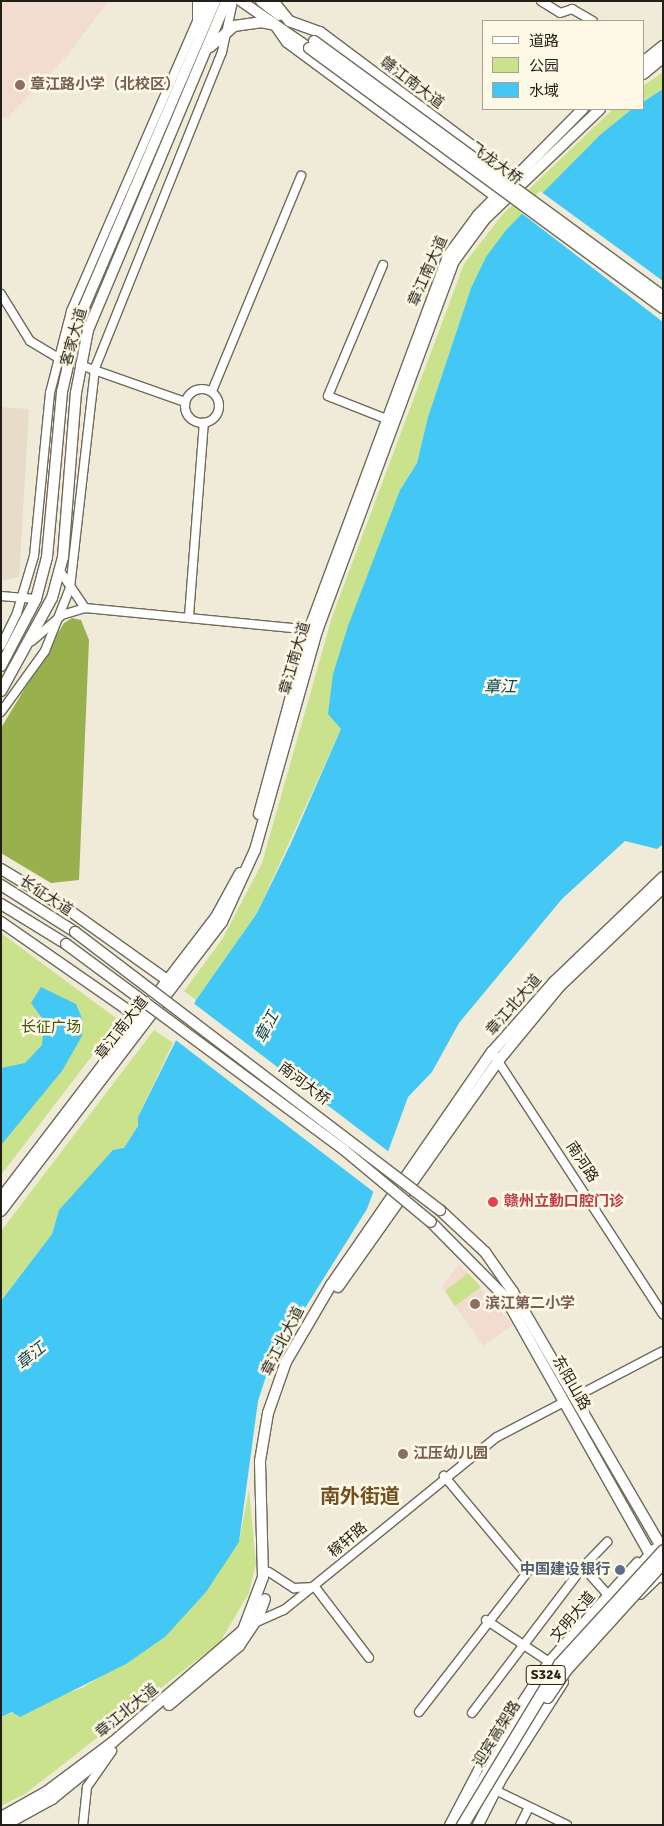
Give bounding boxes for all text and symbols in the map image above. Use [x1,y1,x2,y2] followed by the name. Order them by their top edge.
[482,20,644,110] legend
[529,32,559,50] text: 道路
[377,53,447,113] street label: 赣江南大道
[529,57,559,75] text: 公园
[30,76,180,94] place label: 章江路小学（北校区）
[14,79,26,91] marker: 章江路小学（北校区）
[529,82,559,100] text: 水域
[466,139,526,189] street label: 飞龙大桥
[405,233,451,309] street label: 章江南大道
[57,306,91,368] street label: 客家大道
[276,619,314,697] street label: 章江南大道
[484,677,516,697] water label: 章江
[16,872,76,920] street label: 长征大道
[483,971,545,1039] street label: 章江北大道
[92,993,152,1063] street label: 章江南大道
[251,1008,283,1046] water label: 章江
[21,1019,81,1037] park label: 长征广场
[275,1059,333,1109] street label: 南河大桥
[562,1138,602,1186] street label: 南河路
[504,1193,624,1211] place label: 赣州立勤口腔门诊
[486,1195,500,1209] marker: 赣州立勤口腔门诊
[485,1295,575,1313] place label: 滨江第二小学
[469,1298,481,1310] marker: 滨江第二小学
[258,1304,308,1378] street label: 章江北大道
[13,1338,49,1374] water label: 章江
[548,1353,594,1413] street label: 东阳山路
[413,1445,488,1463] place label: 江压幼儿园
[397,1448,409,1460] marker: 江压幼儿园
[320,1484,400,1508] district label: 南外街道
[325,1519,371,1561] street label: 稼轩路
[520,1561,610,1579] place label: 中国建设银行
[614,1564,626,1576] marker: 中国建设银行
[547,1588,599,1646] street label: 文明大道
[525,1664,567,1686] road number: S324
[92,1680,162,1742] street label: 章江北大道
[469,1697,525,1771] street label: 迎宾高架路

